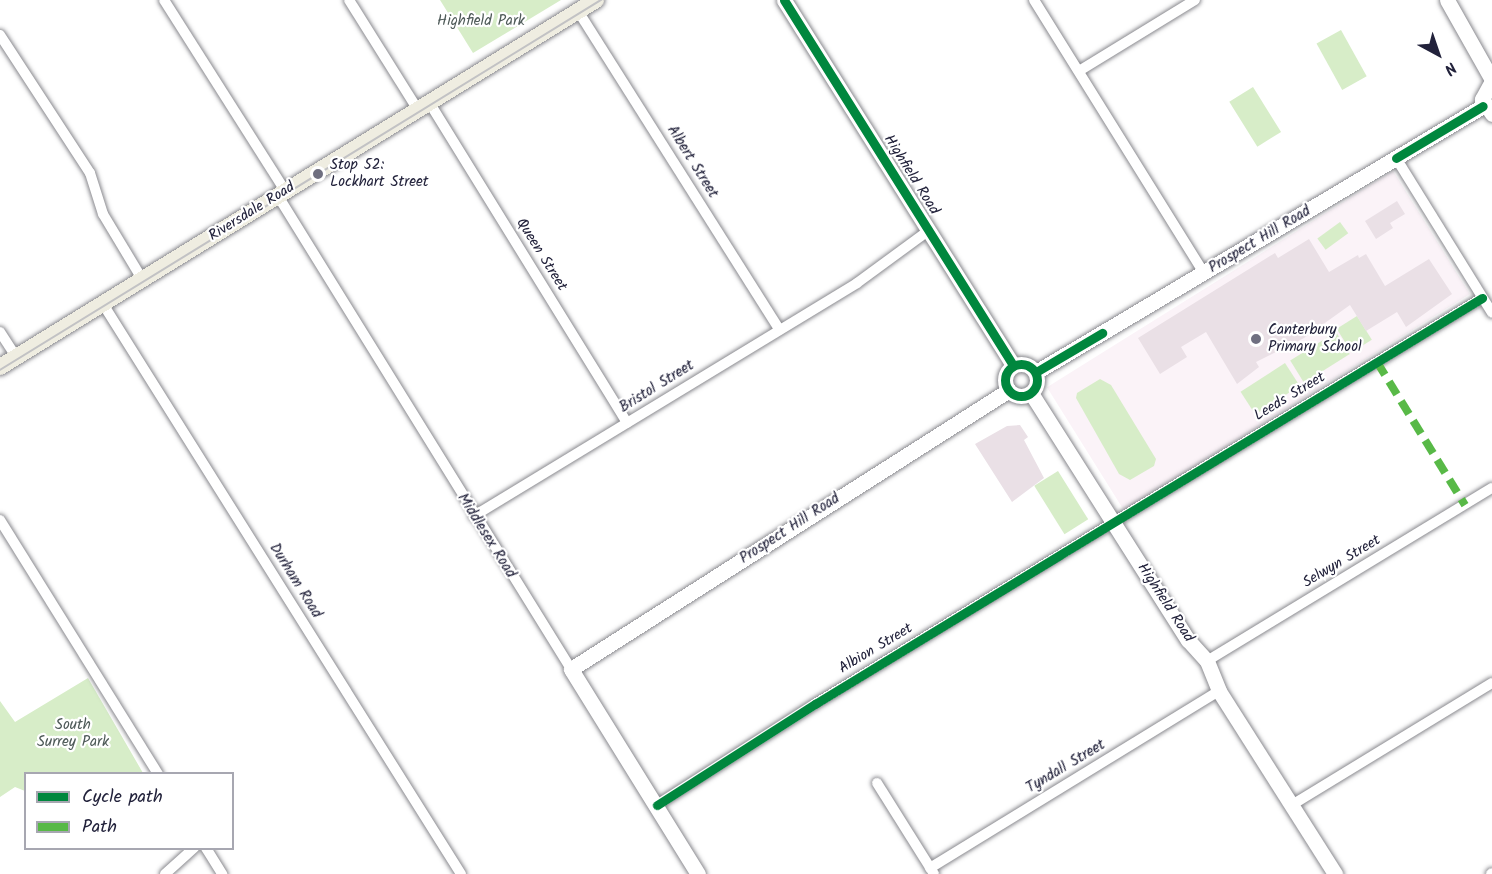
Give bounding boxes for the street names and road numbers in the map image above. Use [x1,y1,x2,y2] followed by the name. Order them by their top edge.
[663,122,721,202] street label: Albert Street
[879,132,943,218] street label: Highfield Road
[206,178,298,246] street label: Riversdale Road
[1206,202,1314,278] street label: Prospect Hill Road
[512,215,570,295] street label: Queen Street
[616,357,698,417] street label: Bristol Street
[1251,369,1329,425] street label: Leeds Street
[453,490,519,582] street label: Middlesex Road
[737,490,843,568] street label: Prospect Hill Road
[1300,532,1384,592] street label: Selwyn Street
[265,540,325,622] street label: Durham Road
[1133,560,1197,646] street label: Highfield Road
[836,620,916,678] street label: Albion Street
[1023,736,1109,798] street label: Tyndall Street

